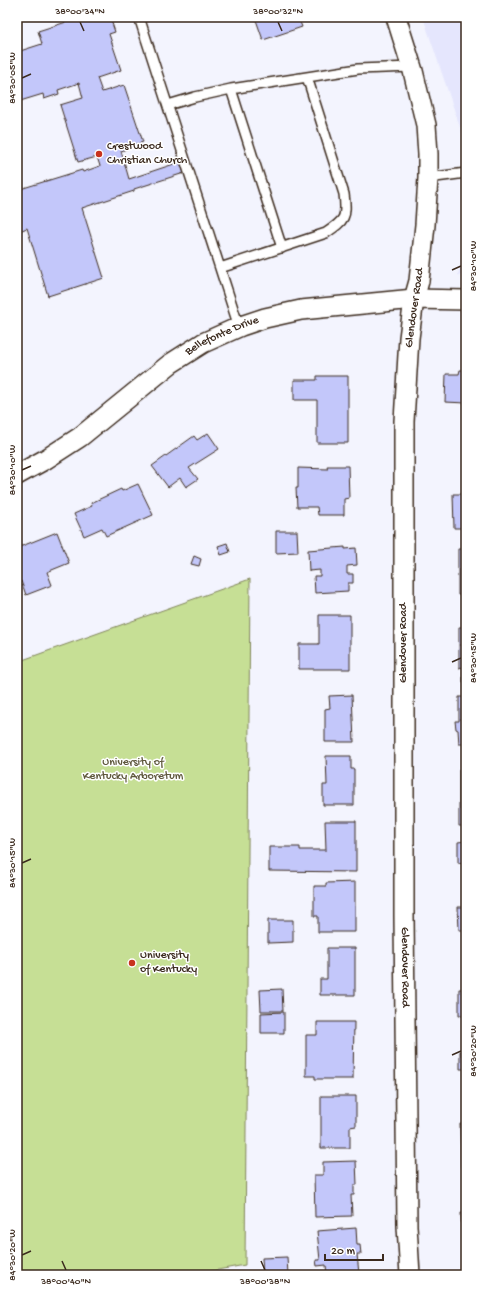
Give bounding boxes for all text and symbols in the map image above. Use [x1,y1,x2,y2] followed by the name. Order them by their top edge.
[54,6,105,18] text: 38°00'34"N
[252,6,303,18] text: 38°00'32"N
[7,52,19,104] text: 84°30'05"W
[107,140,188,168] place label: Crestwood Christian Church
[94,149,104,159] marker: Crestwood Christian Church
[468,240,480,291] text: 84°30'10"W
[402,266,428,349] street label: Glendover Road
[182,313,262,360] street label: Bellefonte Drive
[7,444,19,495] text: 84°30'10"W
[397,602,411,683] street label: Glendover Road
[468,632,480,683] text: 84°30'15"W
[83,756,184,784] park label: University of Kentucky Arboretum
[7,837,19,888] text: 84°30'15"W
[397,927,412,1008] street label: Glendover Road
[140,949,197,977] place label: University of Kentucky
[127,958,137,968] marker: University of Kentucky
[468,1025,480,1077] text: 84°30'20"W
[7,1229,19,1281] text: 84°30'20"W
[325,1236,383,1262] scale bar
[331,1245,356,1259] text: 20 m
[40,1276,92,1288] text: 38°00'40"N
[239,1276,291,1288] text: 38°00'38"N

